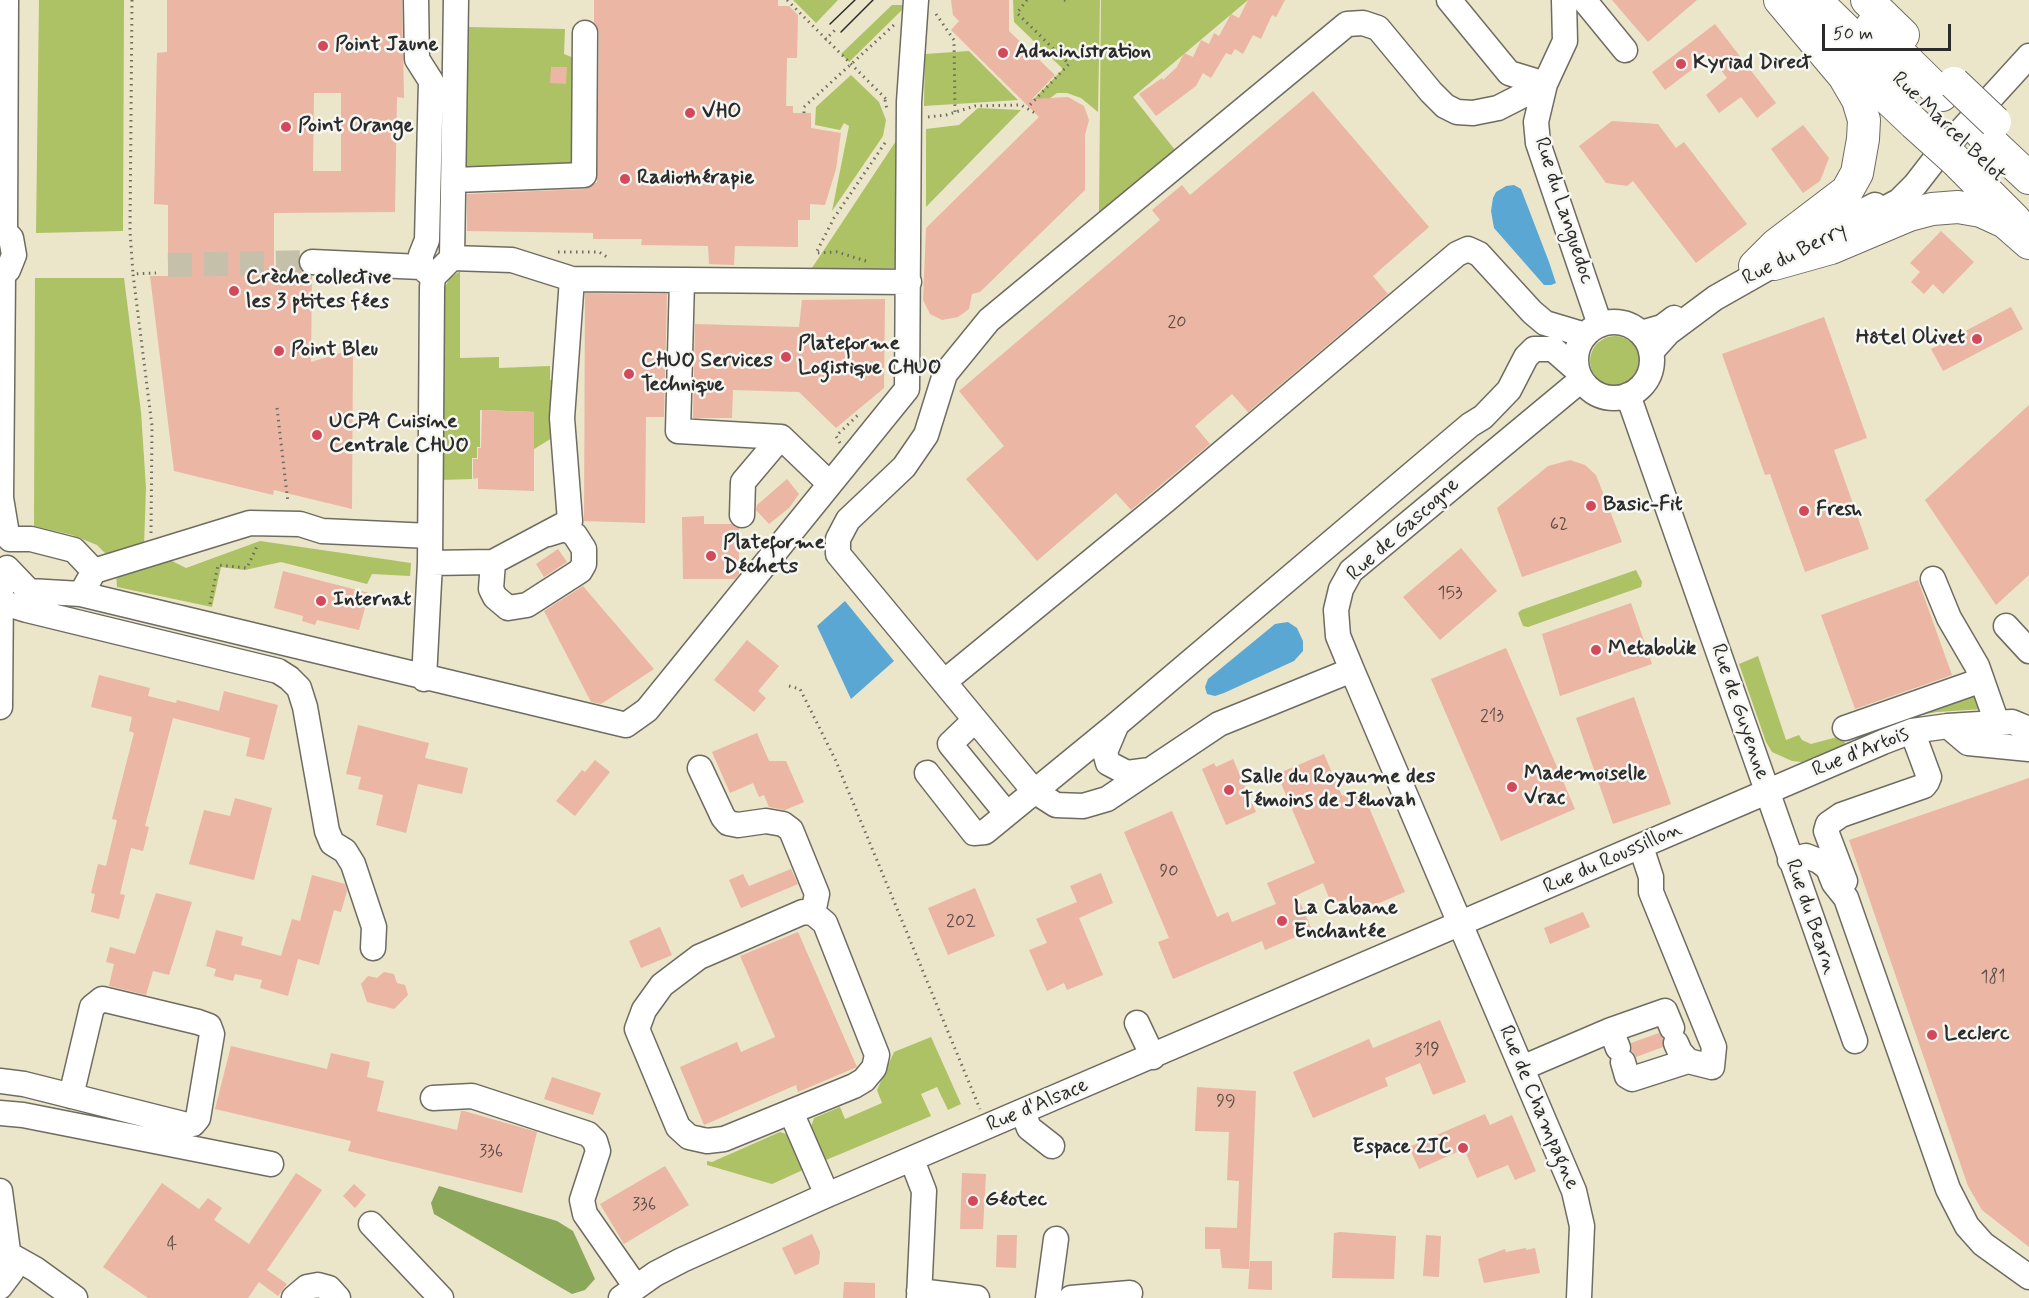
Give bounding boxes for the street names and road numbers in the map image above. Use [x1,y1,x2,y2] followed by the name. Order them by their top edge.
[1886,67,2010,189] street label: Rue Marcel Belot
[1527,134,1599,288] street label: Rue du Languedoc
[1739,218,1851,292] street label: Rue du Berry
[1342,473,1466,587] street label: Rue de Gascogne
[1704,641,1774,783] street label: Rue de Guyenne
[1809,722,1913,784] street label: Rue d'Artois
[1540,817,1686,901] street label: Rue du Roussillon
[1779,856,1841,978] street label: Rue du Bearn
[1492,1022,1584,1194] street label: Rue de Champagne
[983,1073,1093,1139] street label: Rue d'Alsace

